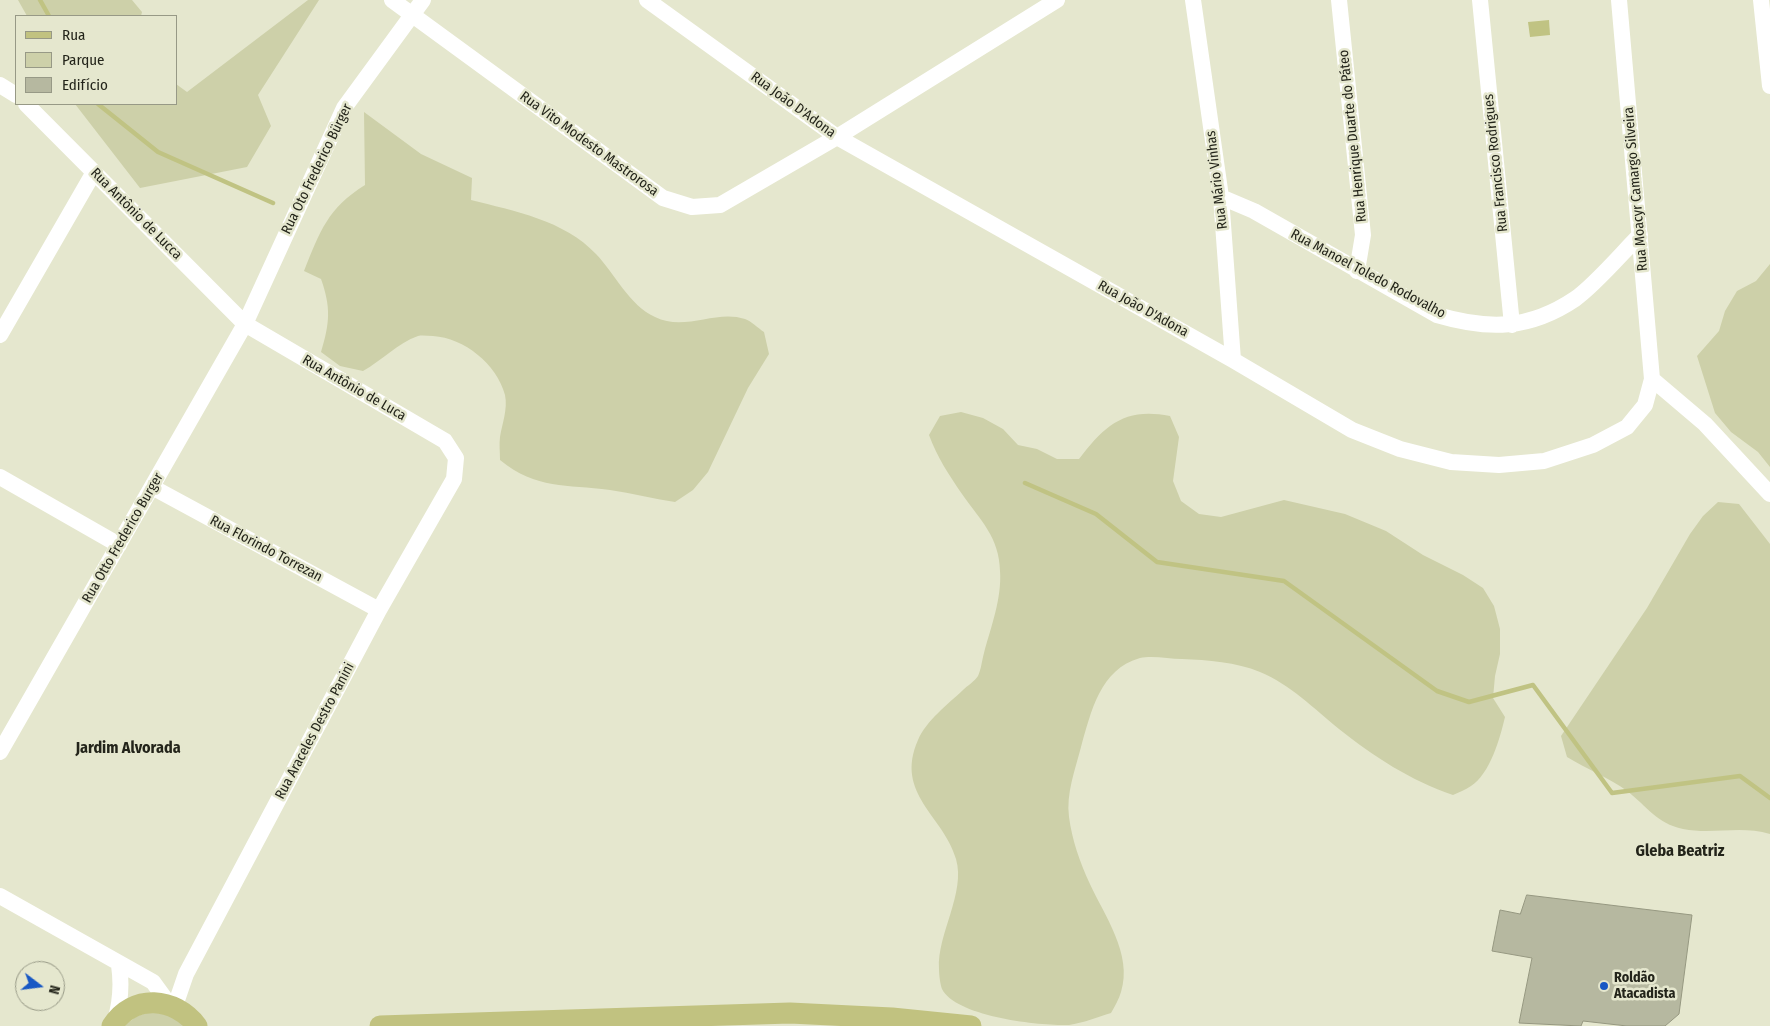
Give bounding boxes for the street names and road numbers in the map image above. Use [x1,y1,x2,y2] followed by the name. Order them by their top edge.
[1336,49,1370,223] street label: Rua Henrique Duarte do Páteo
[747,69,839,141] street label: Rua João D'Adona
[516,88,662,200] street label: Rua Vito Modesto Mastrorosa
[1480,93,1512,233] street label: Rua Francisco Rodrigues
[278,101,356,237] street label: Rua Oto Frederico Bürger
[1620,106,1652,272] street label: Rua Moacyr Camargo Silveira
[1203,130,1231,230] street label: Rua Mário Vinhas
[87,165,185,263] street label: Rua Antônio de Lucca
[1288,226,1448,322] street label: Rua Manoel Toledo Rodovalho
[1095,277,1191,341] street label: Rua João D'Adona
[299,352,409,424] street label: Rua Antônio de Luca
[79,470,167,606] street label: Rua Otto Frederico Burger
[207,512,325,586] street label: Rua Florindo Torrezan
[272,660,358,802] street label: Rua Araceles Destro Panini

